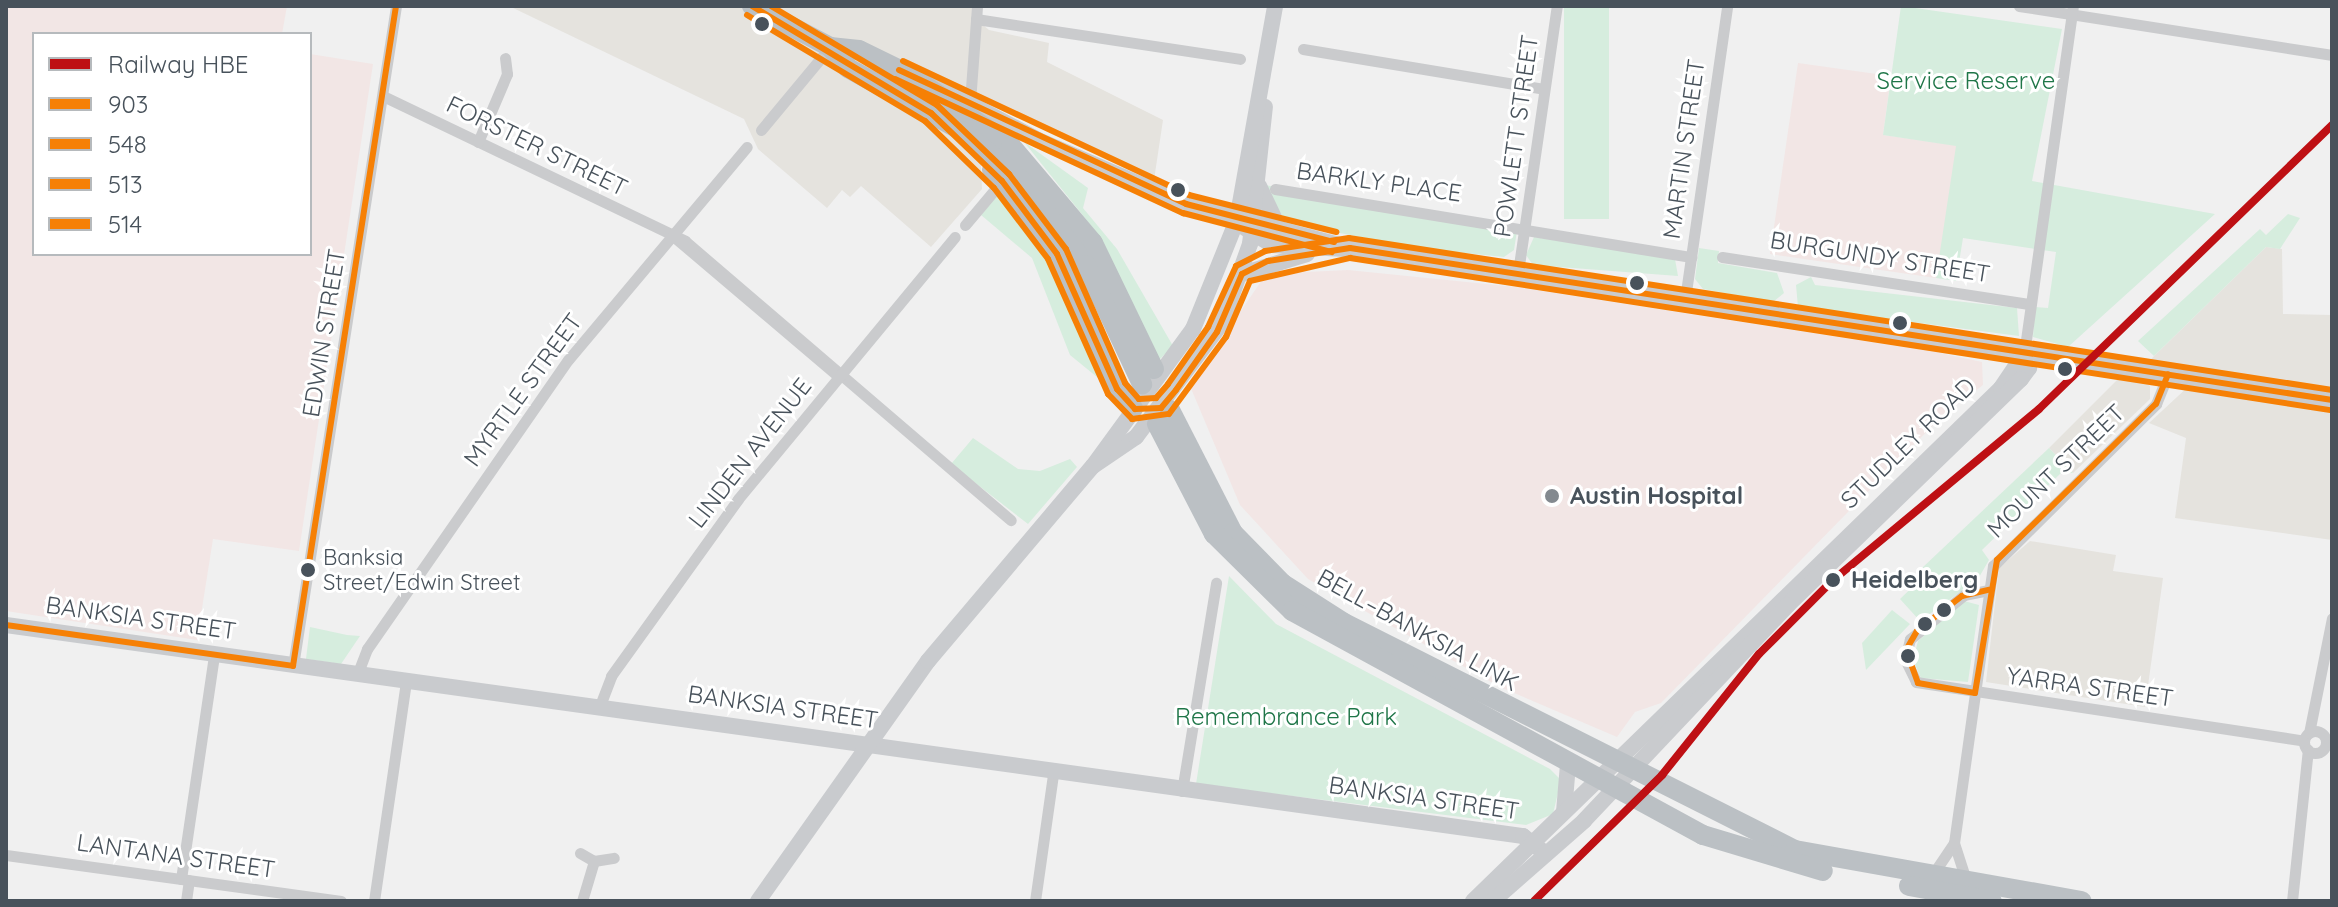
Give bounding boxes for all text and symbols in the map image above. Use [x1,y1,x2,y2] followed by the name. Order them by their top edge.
[754,16,770,32] unlabelled marker
[32,32,312,256] legend
[1488,33,1544,239] street label: POWLETT STREET
[108,49,248,79] text: Railway HBE
[1657,57,1711,241] street label: MARTIN STREET
[1877,67,2055,95] park label: Service Reserve
[108,89,148,119] text: 903
[442,90,632,202] street label: FORSTER STREET
[108,129,147,159] text: 548
[1295,156,1463,208] street label: BARKLY PLACE
[108,169,143,199] text: 513
[1170,182,1186,198] unlabelled marker
[108,209,142,239] text: 514
[1768,225,1992,289] street label: BURGUNDY STREET
[296,247,352,419] street label: EDWIN STREET
[1629,275,1645,291] unlabelled marker
[458,308,588,472] street label: MYRTLE STREET
[1892,315,1908,331] unlabelled marker
[2057,361,2073,377] unlabelled marker
[683,372,817,534] street label: LINDEN AVENUE
[1835,372,1981,514] street label: STUDLEY ROAD
[1981,398,2131,544] street label: MOUNT STREET
[1570,482,1743,510] place label: Austin Hospital
[1541,485,1563,507] marker: Austin Hospital
[323,544,520,596] place label: Banksia Street/Edwin Street
[300,562,316,578] marker: Banksia Street/Edwin Street
[1312,563,1524,697] street label: BELL–BANKSIA LINK
[1851,566,1978,594] place label: Heidelberg
[1822,569,1844,591] marker: Heidelberg
[44,590,238,646] street label: BANKSIA STREET
[1936,602,1952,618] unlabelled marker
[1917,616,1933,632] unlabelled marker
[1900,648,1916,664] unlabelled marker
[2005,661,2175,713] street label: YARRA STREET
[686,679,880,735] street label: BANKSIA STREET
[1175,703,1397,731] park label: Remembrance Park
[1327,770,1521,826] street label: BANKSIA STREET
[75,828,277,884] street label: LANTANA STREET

